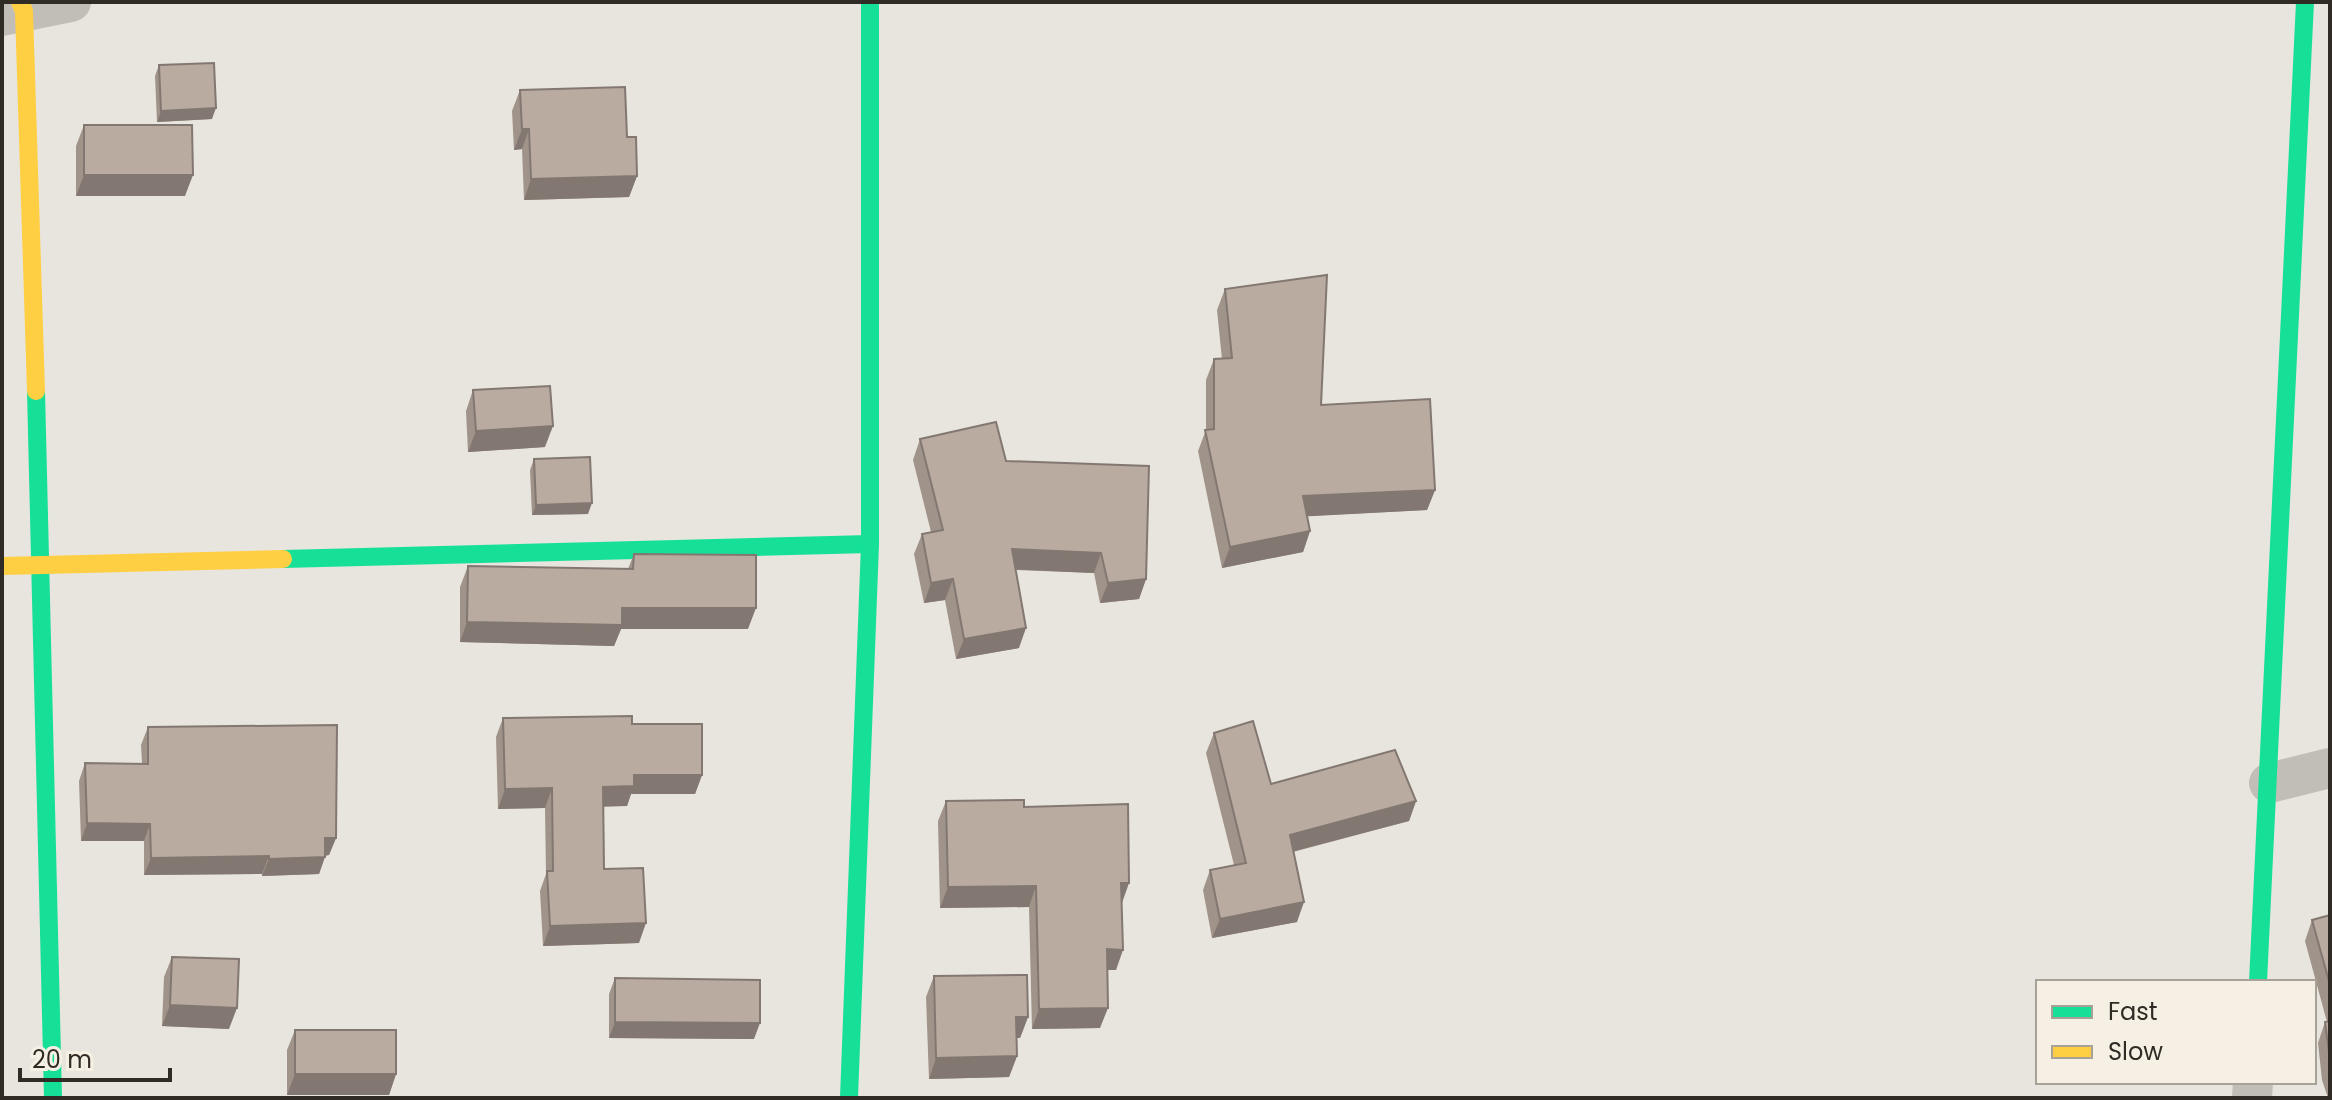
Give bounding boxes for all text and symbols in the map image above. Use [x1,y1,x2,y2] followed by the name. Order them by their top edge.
[2036,980,2316,1084] legend
[2108,995,2158,1028] text: Fast
[20,1032,170,1082] scale bar
[2108,1035,2163,1068] text: Slow
[32,1043,92,1076] text: 20 m

